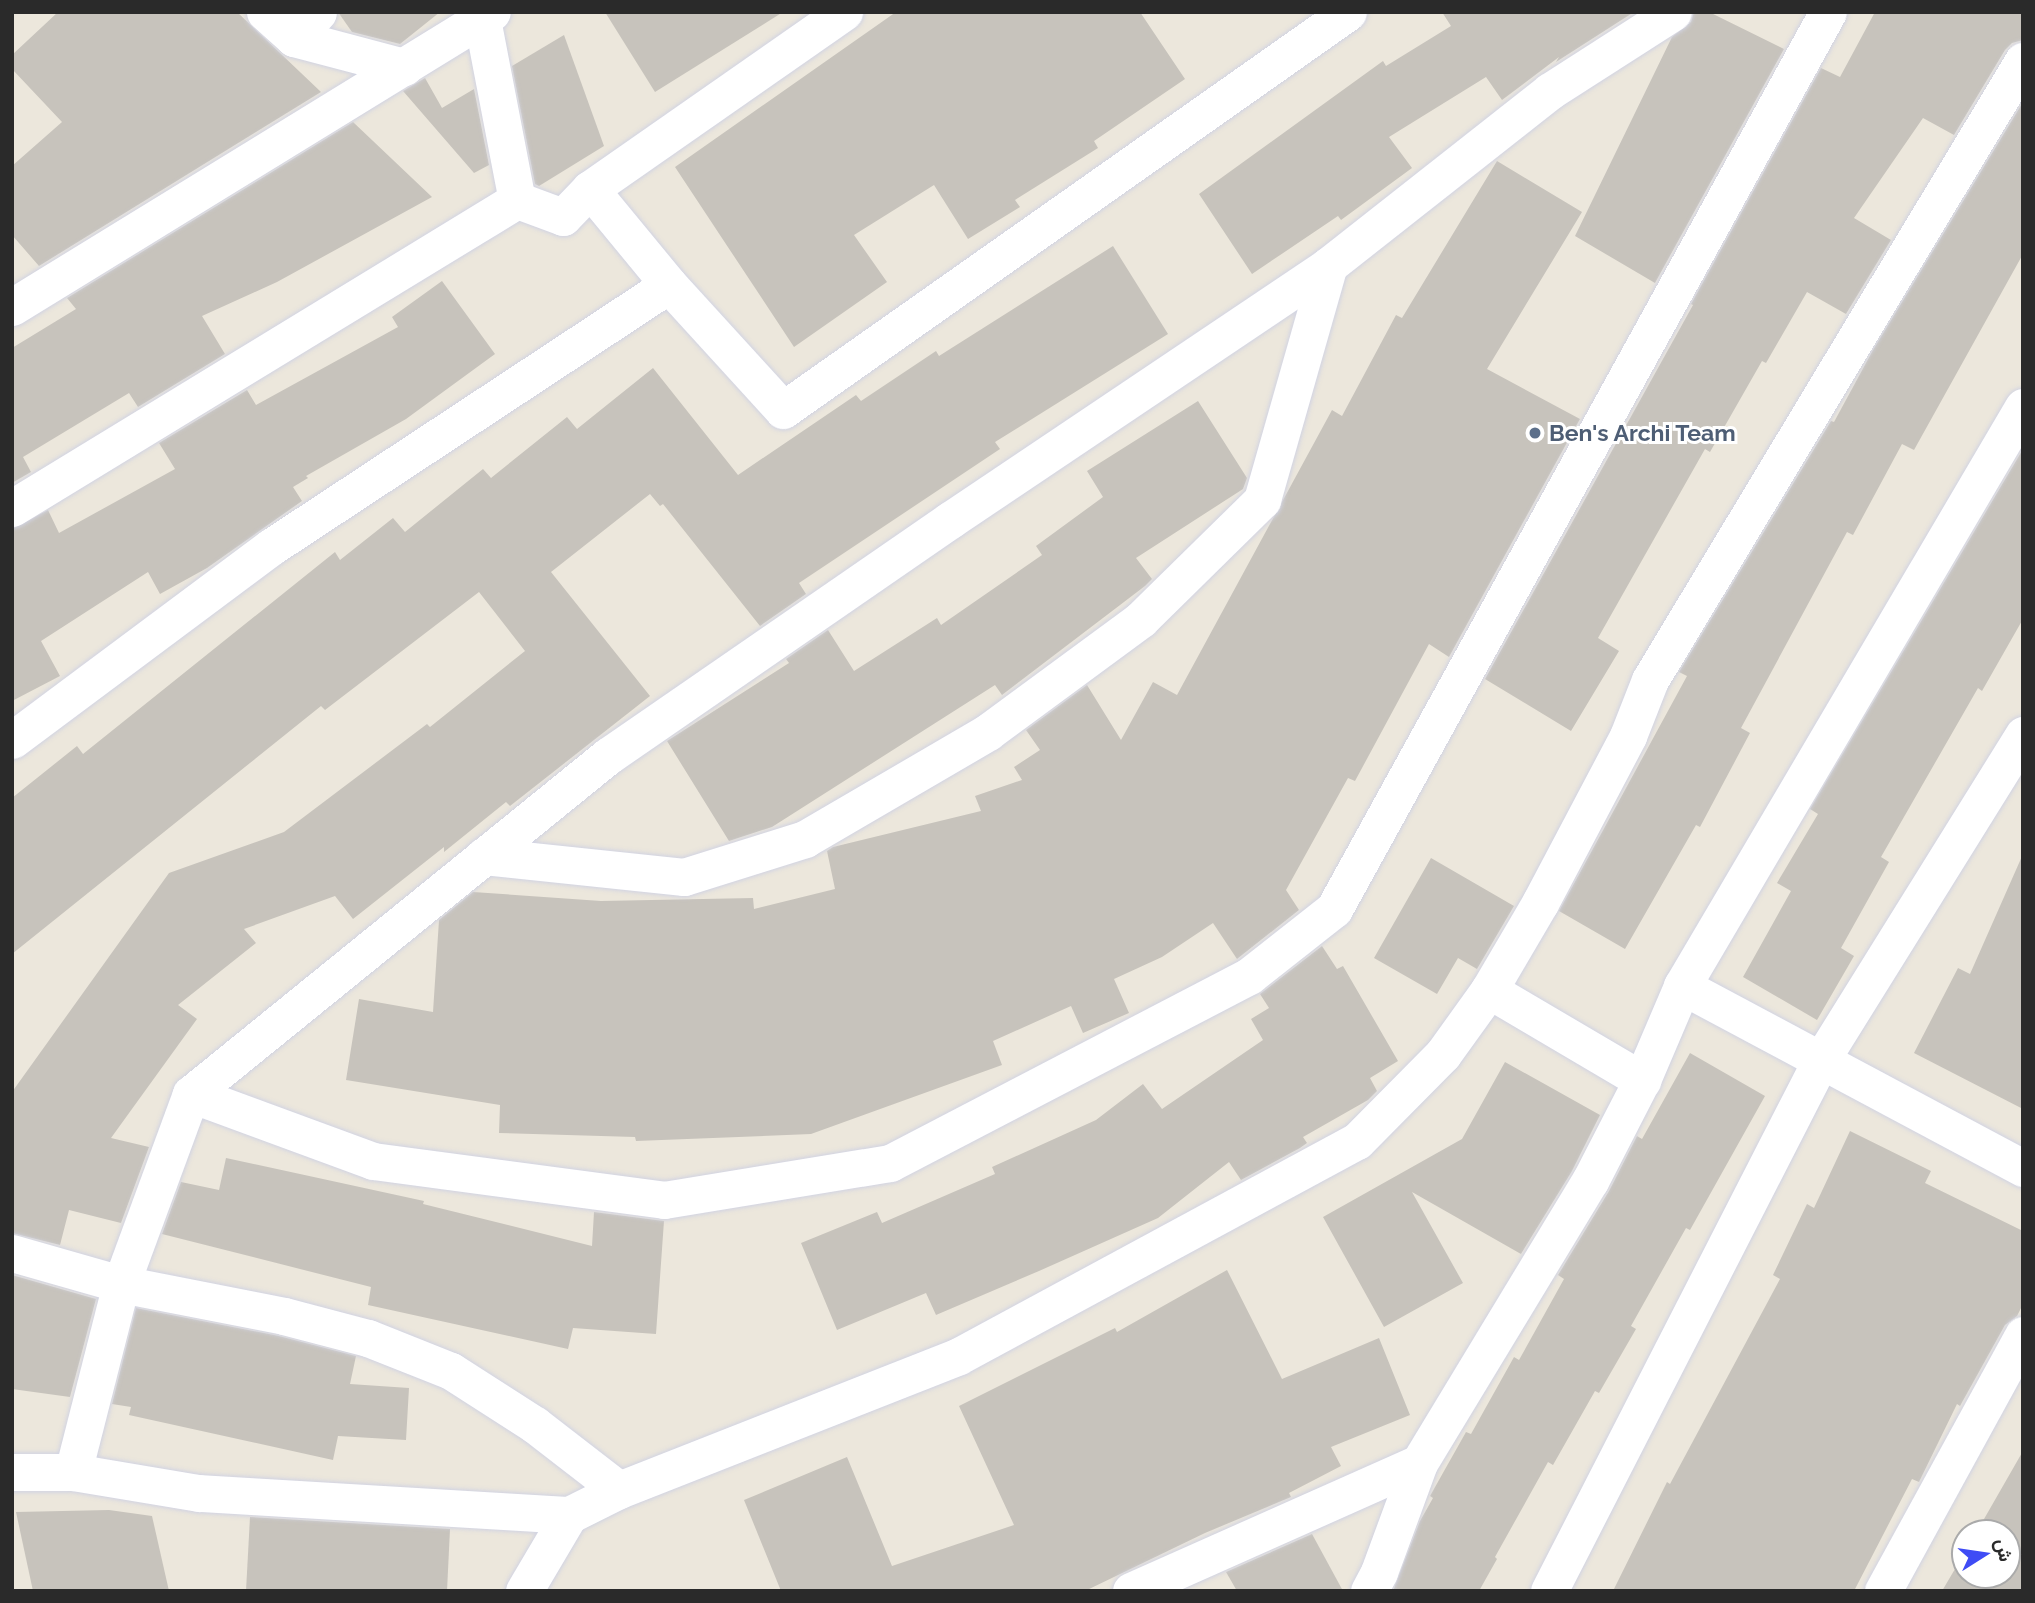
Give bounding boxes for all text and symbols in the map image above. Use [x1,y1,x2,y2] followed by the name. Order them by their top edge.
[1549,419,1737,447] place label: Ben's Archi Team
[1527,425,1543,441] marker: Ben's Archi Team
[1951,1519,2021,1589] north arrow
[1991,1537,2018,1564] text: ش

